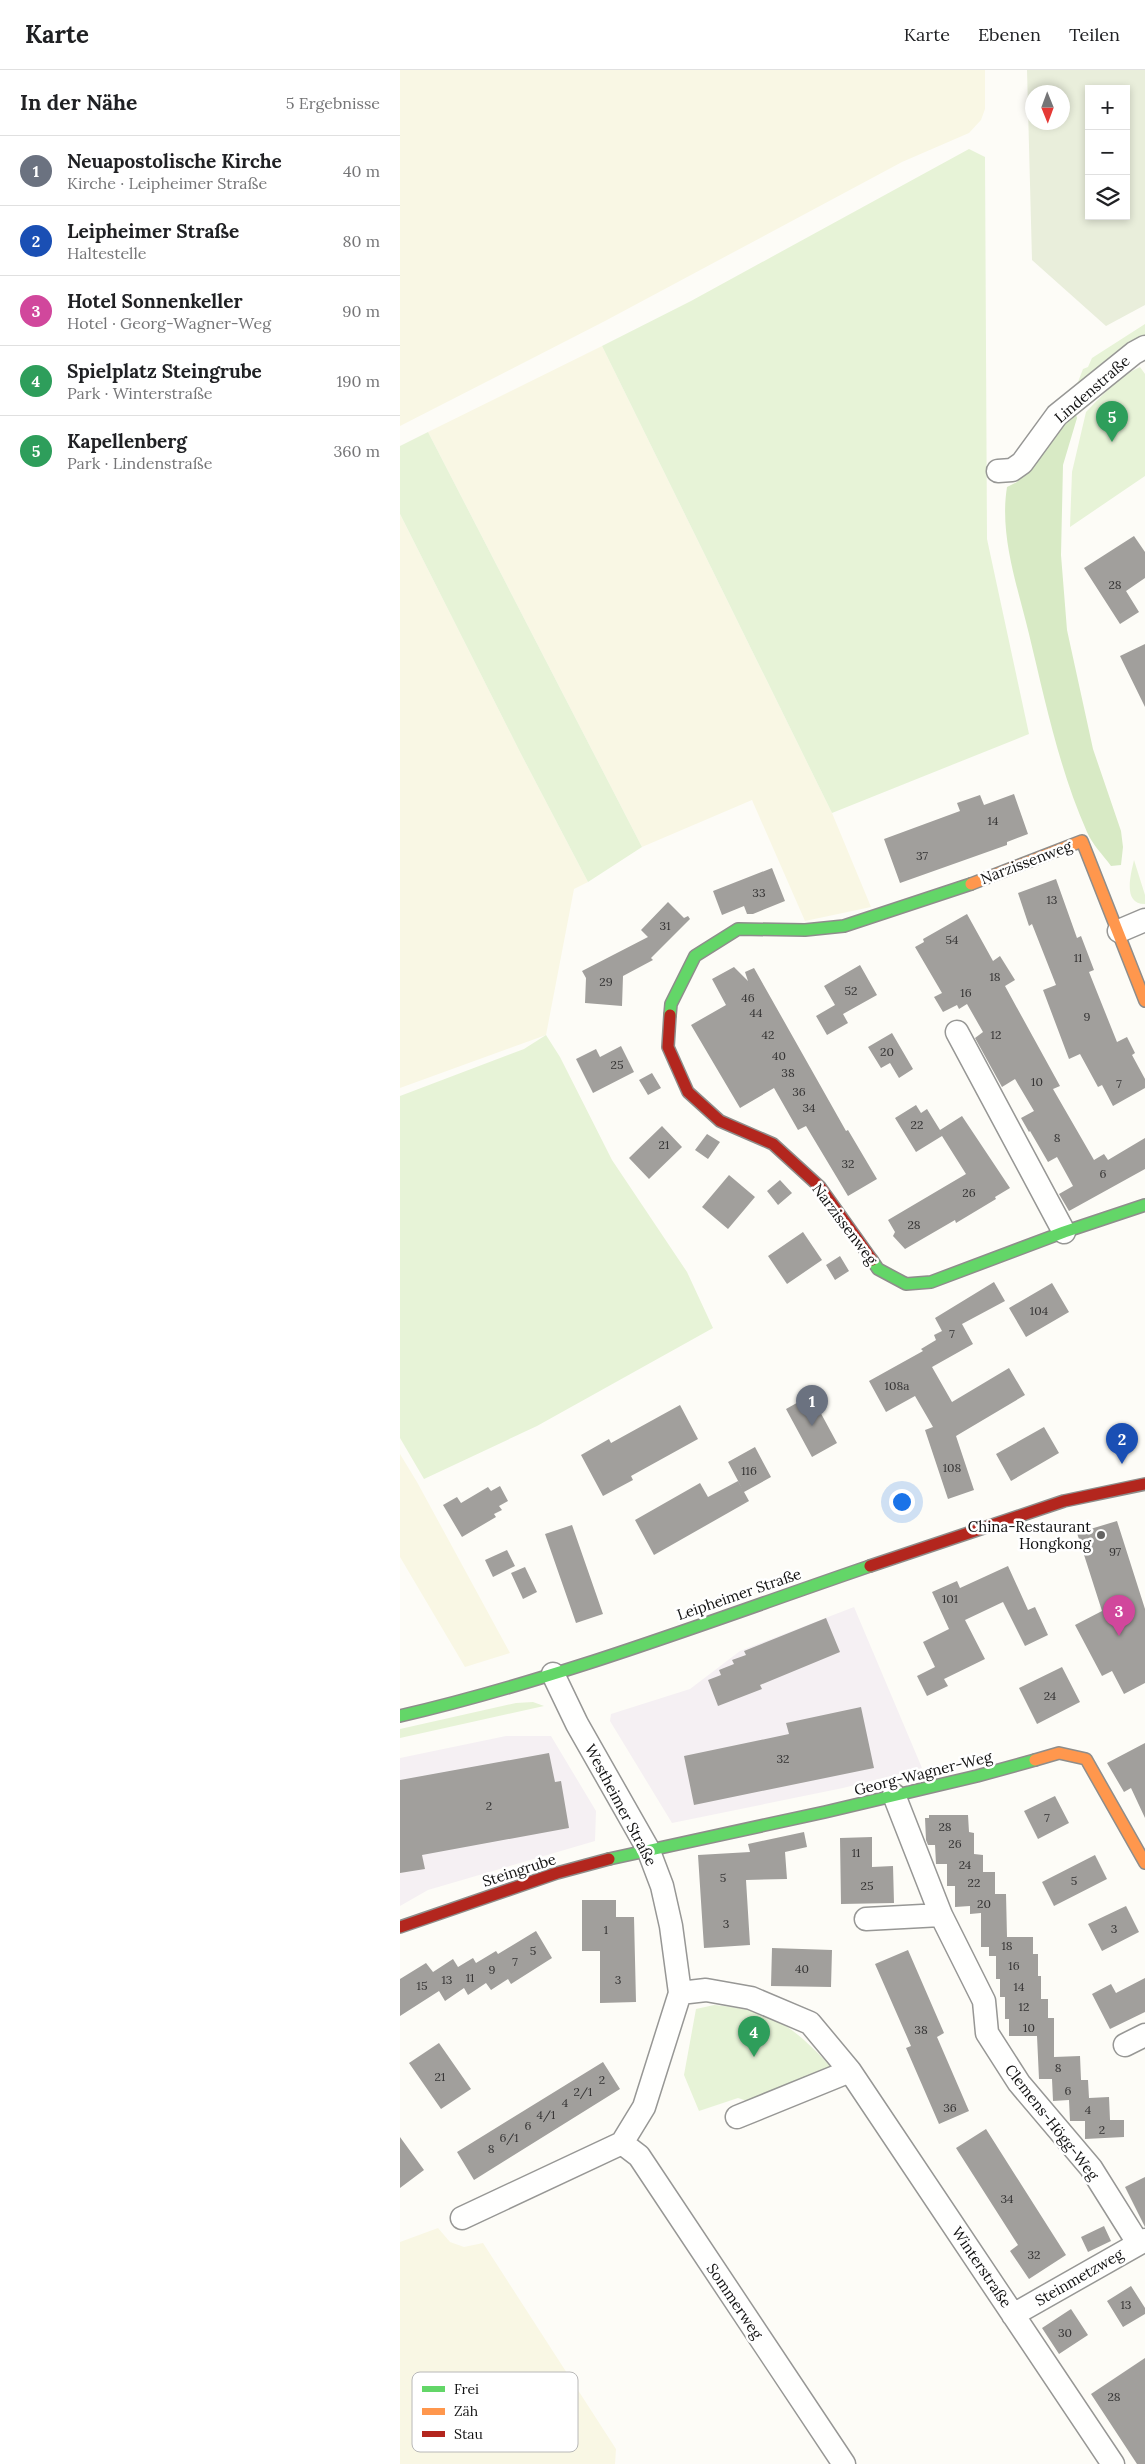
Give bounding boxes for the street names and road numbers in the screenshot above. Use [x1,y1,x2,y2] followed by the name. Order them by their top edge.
[1051,351,1133,427] street label: Lindenstraße
[977,836,1075,888] street label: Narzissenweg
[808,1180,882,1269] street label: Narzissenweg
[674,1564,804,1624] street label: Leipheimer Straße
[581,1741,661,1869] street label: Westheimer Straße
[852,1747,995,1799] street label: Georg-Wagner-Weg
[480,1849,558,1891] street label: Steingrube
[1001,2060,1104,2184] street label: Clemens-Högg-Weg
[948,2223,1016,2311] street label: Winterstraße
[1031,2244,1127,2310] street label: Steinmetzweg
[703,2260,768,2343] street label: Sommerweg

